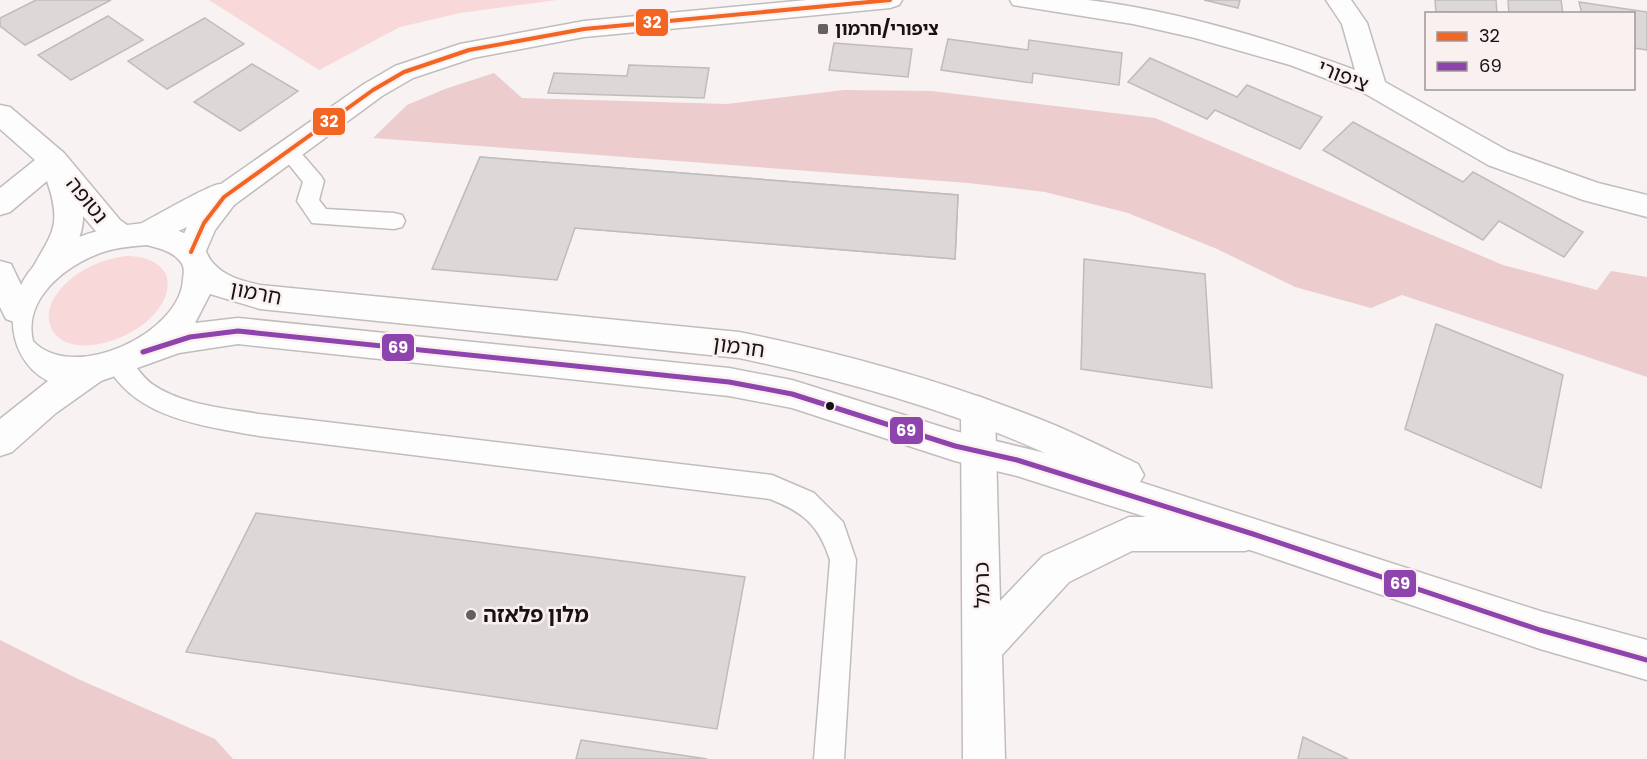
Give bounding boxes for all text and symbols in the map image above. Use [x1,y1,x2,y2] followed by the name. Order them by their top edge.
[635,8,669,37] line badge: 32
[643,11,661,34] text: 32
[1425,12,1635,90] legend
[835,16,939,41] place label: ציפורי/חרמון
[816,22,830,36] marker: ציפורי/חרמון
[1479,23,1500,48] text: 32
[1313,52,1373,99] street label: ציפורי
[1479,53,1502,78] text: 69
[312,107,346,136] line badge: 32
[320,110,338,133] text: 32
[60,170,115,229] street label: נטופה
[228,273,284,312] street label: חרמון
[711,329,767,364] street label: חרמון
[381,333,415,362] line badge: 69
[388,336,408,359] text: 69
[824,400,836,412] unlabelled marker
[889,416,924,445] line badge: 69
[896,419,916,442] text: 69
[967,562,996,608] street label: כרמל
[1383,569,1417,598] line badge: 69
[1390,572,1410,595] text: 69
[483,600,589,629] place label: מלון פלאזה
[464,608,478,622] marker: מלון פלאזה

